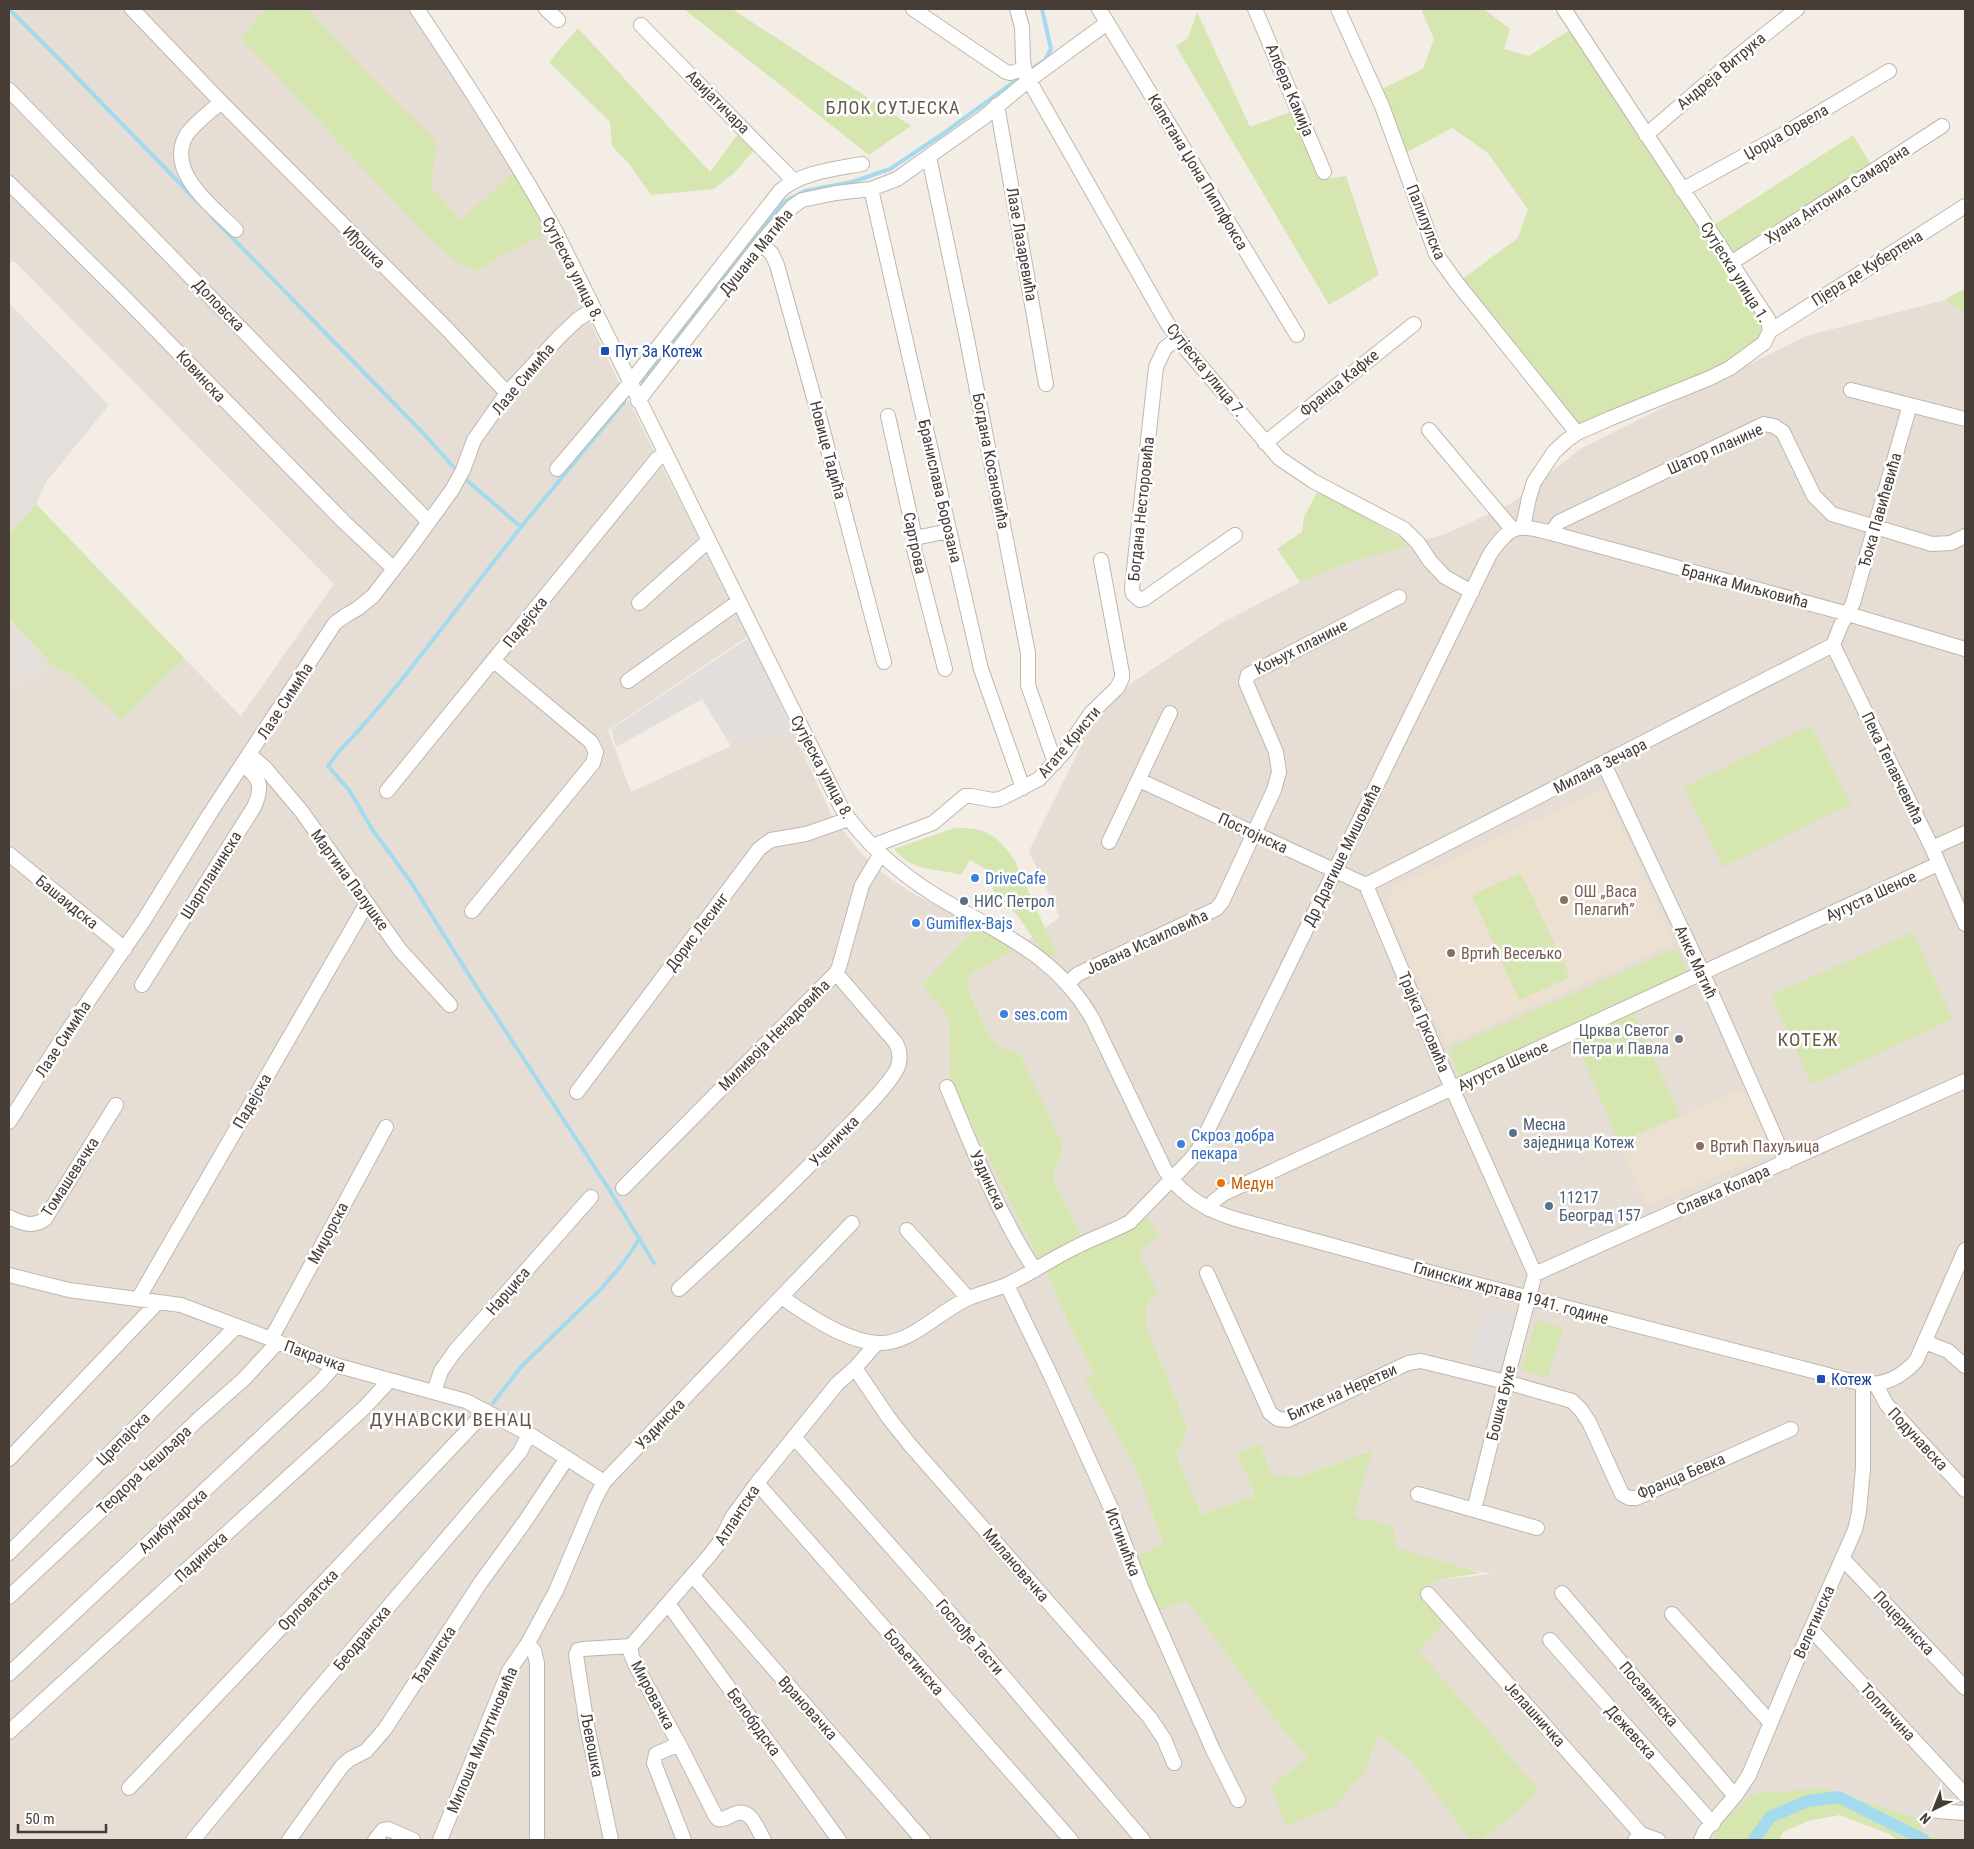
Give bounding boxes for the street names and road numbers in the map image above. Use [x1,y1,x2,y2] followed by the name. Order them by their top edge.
[1673,28,1769,114] street label: Андреја Витрука
[1262,41,1318,139] street label: Албера Камија
[682,66,754,138] street label: Авијатичара
[1144,91,1252,253] street label: Капетана Џона Пиплфокса
[1740,100,1832,164] street label: Џорџа Орвела
[1761,140,1913,248] street label: Хуана Антониа Самарана
[1402,182,1450,262] street label: Палилулска
[1003,186,1041,302] street label: Лазе Лазаревића
[715,205,797,299] street label: Душана Матића
[539,214,607,324] street label: Сутјеска улица 8.
[1697,218,1773,326] street label: Сутјеска улица 1.
[339,222,389,272] street label: Иђошка
[1808,226,1926,310] street label: Пјера де Кубертена
[189,275,249,335] street label: Доловска
[1163,320,1249,420] street label: Сутјеска улица 7.
[488,339,558,419] street label: Лазе Симића
[1296,345,1382,421] street label: Франца Кафке
[172,346,230,406] street label: Ковинска
[969,391,1013,531] street label: Богдана Косановића
[806,399,850,501] street label: Новице Тадића
[914,417,966,565] street label: Бранислава Борозана
[1664,419,1766,479] street label: Шатор планине
[1124,436,1158,582] street label: Богдана Несторовића
[1855,450,1905,570] street label: Ђока Павићевића
[899,510,931,576] street label: Сартрова
[1679,560,1811,612] street label: Бранка Миљковића
[499,593,551,651] street label: Падејска
[1251,615,1351,679] street label: Коњух планине
[253,659,317,743] street label: Лазе Симића
[1034,702,1104,782] street label: Агате Кристи
[1858,709,1928,827] street label: Пека Тепавчевића
[787,712,857,822] street label: Сутјеска улица 8.
[1550,734,1650,798] street label: Милана Зечара
[1299,781,1385,929] street label: Др Драгише Мишовића
[1215,809,1291,857] street label: Постојнска
[307,826,393,934] street label: Мартина Палушке
[177,828,245,922] street label: Шарпланинска
[1823,867,1919,925] street label: Аугуста Шеное
[32,871,102,933] street label: Башаидска
[662,889,733,975] street label: Дорис Лесинг
[1083,905,1211,979] street label: Јована Исаиловића
[1671,922,1721,1002] street label: Анке Матић
[1394,969,1454,1075] street label: Трајка Грковића
[715,976,833,1094] street label: Миливоја Ненадовића
[31,997,95,1081] street label: Лазе Симића
[1455,1037,1551,1095] street label: Аугуста Шеное
[229,1070,275,1132] street label: Падејска
[805,1112,863,1170] street label: Ученичка
[37,1134,103,1220] street label: Томашевачка
[966,1147,1010,1213] street label: Уздинска
[1673,1161,1773,1219] street label: Славка Колара
[304,1199,352,1267] street label: Миџорска
[1411,1258,1611,1328] street label: Глинских жртава 1941. године
[482,1263,534,1319] street label: Нарциса
[282,1336,348,1376] street label: Пакрачка
[1284,1359,1400,1425] street label: Битке на Неретви
[1482,1363,1520,1443] street label: Бошка Бухе
[631,1395,689,1453] street label: Уздинска
[1884,1404,1952,1474] street label: Подунавска
[92,1408,154,1470] street label: Црепајска
[93,1422,195,1518] street label: Теодора Чешљара
[1634,1449,1728,1503] street label: Франца Бевка
[711,1481,763,1549] street label: Атлантска
[135,1485,211,1557] street label: Алибунарска
[1101,1505,1145,1579] street label: Истинићка
[979,1524,1053,1606] street label: Милановачка
[171,1528,231,1586] street label: Падинска
[274,1565,342,1635] street label: Орловатска
[1790,1583,1838,1661] street label: Велетинска
[1870,1587,1938,1659] street label: Поцеринска
[932,1595,1008,1679] street label: Госпође Тасти
[329,1602,395,1674] street label: Беодранска
[408,1622,460,1688] street label: Ђалинска
[880,1625,948,1699] street label: Бољетинска
[627,1657,679,1733] street label: Мировачка
[1616,1658,1682,1730] street label: Посавинска
[443,1664,521,1816] street label: Милоша Милутиновића
[774,1672,842,1744] street label: Врановачка
[1501,1677,1569,1751] street label: Јелашничка
[1857,1679,1919,1745] street label: Топличина
[723,1684,785,1760] street label: Белобрдска
[1602,1701,1660,1763] street label: Дежевска
[576,1711,608,1779] street label: Љевошка

